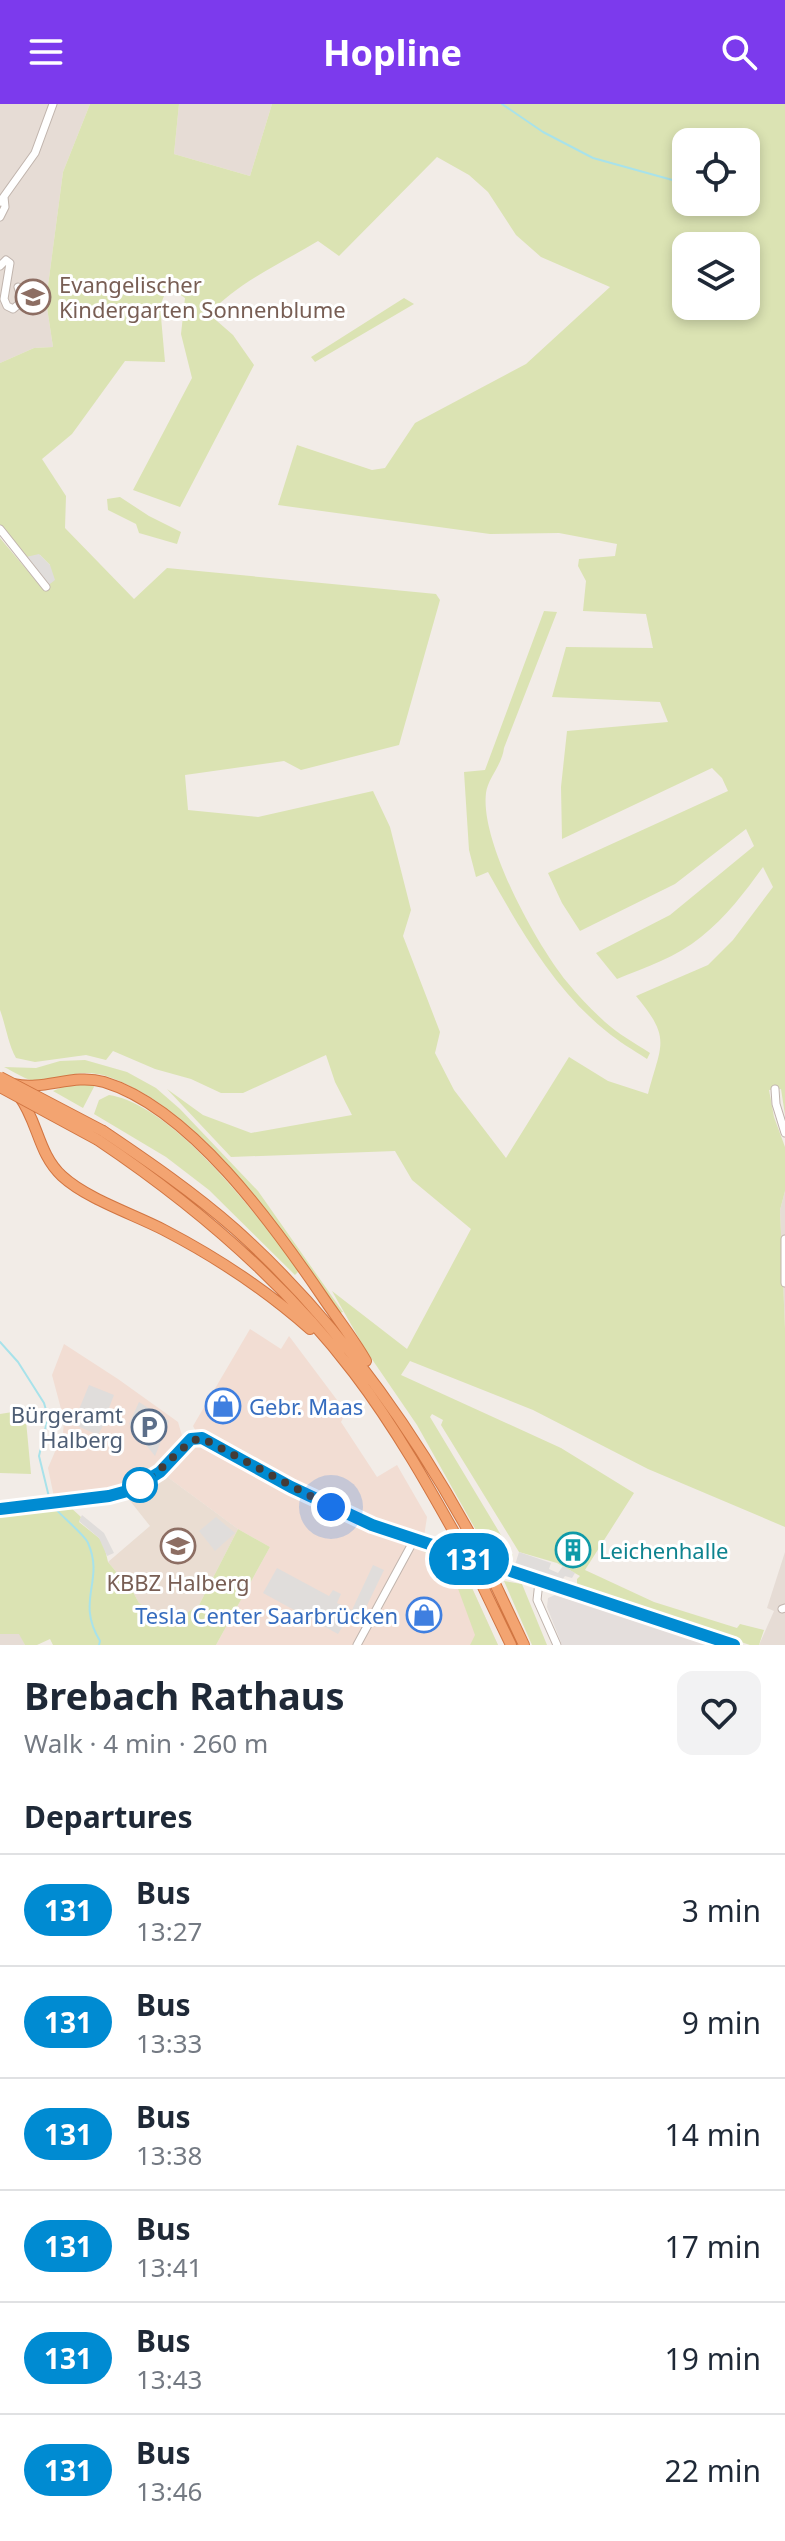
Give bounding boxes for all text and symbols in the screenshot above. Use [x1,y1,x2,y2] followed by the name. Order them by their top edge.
[323,28,462,77] text: Hopline
[24,30,68,74] icon: menu
[717,30,761,74] icon: search
[672,128,760,320] map controls
[672,128,760,216] button: locate
[672,232,760,320] button: layers
[59,269,346,324] place label: Evangelischer Kindergarten Sonnenblume
[14,278,52,316] school or university icon: Evangelischer Kindergarten Sonnenblume
[204,1387,242,1425] shop icon: Gebr. Maas
[249,1391,363,1421] place label: Gebr. Maas
[11,1399,123,1454] place label: Bürgeramt Halberg
[130,1408,168,1446] parking icon: Bürgeramt Halberg
[123,1468,157,1502] unlabelled marker
[311,1487,351,1527] your location
[159,1527,197,1565] school or university icon: KBBZ Halberg
[554,1531,592,1569] building icon: Leichenhalle
[423,1533,515,1585] line badge: 131
[599,1535,728,1565] place label: Leichenhalle
[445,1540,493,1578] text: 131
[106,1567,250,1597] place label: KBBZ Halberg
[405,1596,443,1634] shop icon: Tesla Center Saarbrücken
[135,1600,398,1630] place label: Tesla Center Saarbrücken
[24,1669,345,1721] text: Brebach Rathaus
[677,1671,761,1755] button: heart
[24,1725,268,1761] text: Walk · 4 min · 260 m
[24,1796,193,1837] text: Departures
[136,1872,191,1913] text: Bus
[682,1890,761,1931] text: 3 min
[44,1891,92,1929] text: 131
[136,1913,202,1949] text: 13:27
[136,1984,191,2025] text: Bus
[682,2002,761,2043] text: 9 min
[44,2003,92,2041] text: 131
[136,2025,202,2061] text: 13:33
[136,2096,191,2137] text: Bus
[665,2114,761,2155] text: 14 min
[44,2115,92,2153] text: 131
[136,2137,202,2173] text: 13:38
[136,2208,191,2249] text: Bus
[665,2226,761,2267] text: 17 min
[44,2227,92,2265] text: 131
[136,2249,202,2285] text: 13:41
[136,2320,191,2361] text: Bus
[665,2338,761,2379] text: 19 min
[44,2339,92,2377] text: 131
[136,2361,202,2397] text: 13:43
[136,2432,191,2473] text: Bus
[665,2450,761,2491] text: 22 min
[44,2451,92,2489] text: 131
[136,2473,202,2509] text: 13:46

